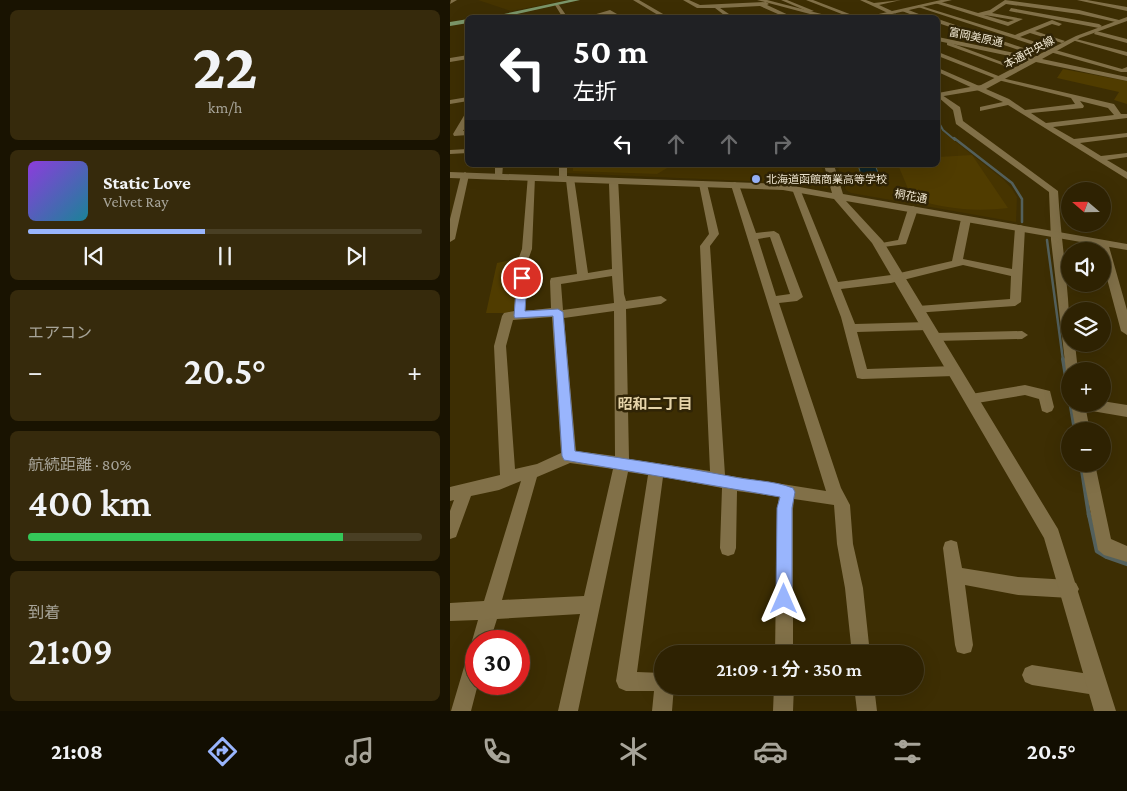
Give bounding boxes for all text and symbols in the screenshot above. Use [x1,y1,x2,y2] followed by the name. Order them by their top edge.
[948,25,1004,49] street label: 富岡美原通
[192,30,258,102] text: 22
[573,32,648,71] text: 50 m
[1002,34,1056,70] street label: 本通中央線
[490,35,555,100] icon: left
[573,79,617,104] text: 左折
[208,99,242,116] text: km/h
[609,130,637,158] icon: left
[662,130,690,158] icon: ahead
[715,130,743,158] icon: ahead
[768,130,796,158] icon: right
[103,172,191,193] text: Static Love
[750,173,762,185] marker: 北海道函館商業高等学校
[766,173,887,185] place label: 北海道函館商業高等学校
[1061,182,1111,232] north arrow
[1061,182,1111,472] map controls
[894,187,928,205] street label: 桐花通
[103,193,169,210] text: Velvet Ray
[80,242,108,270] icon: previous
[211,242,239,270] icon: pause
[342,242,370,270] icon: next
[1061,242,1111,292] button: sound
[501,257,543,299] pin
[508,264,536,292] icon: arrive
[1061,302,1111,352] button: layers
[28,324,92,341] text: エアコン
[184,350,266,392] text: 20.5°
[28,356,43,387] text: −
[407,356,422,387] text: +
[1061,362,1111,412] button: +
[617,396,693,412] district label: 昭和二丁目
[1061,422,1111,472] button: −
[28,456,131,473] text: 航続距離 · 80%
[28,482,152,524] text: 400 km
[757,572,809,624] position arrow
[28,604,60,621] text: 到着
[28,630,113,672] text: 21:09
[465,630,530,695] speed limit sign: 30
[716,659,862,680] text: 21:09 · 1 分 · 350 m
[205,734,240,769] icon: directions
[342,734,377,769] icon: music
[479,734,514,769] icon: phone
[616,734,651,769] icon: climate
[753,734,788,769] icon: car
[890,734,925,769] icon: filters
[51,739,103,764] text: 21:08
[1027,739,1076,764] text: 20.5°

